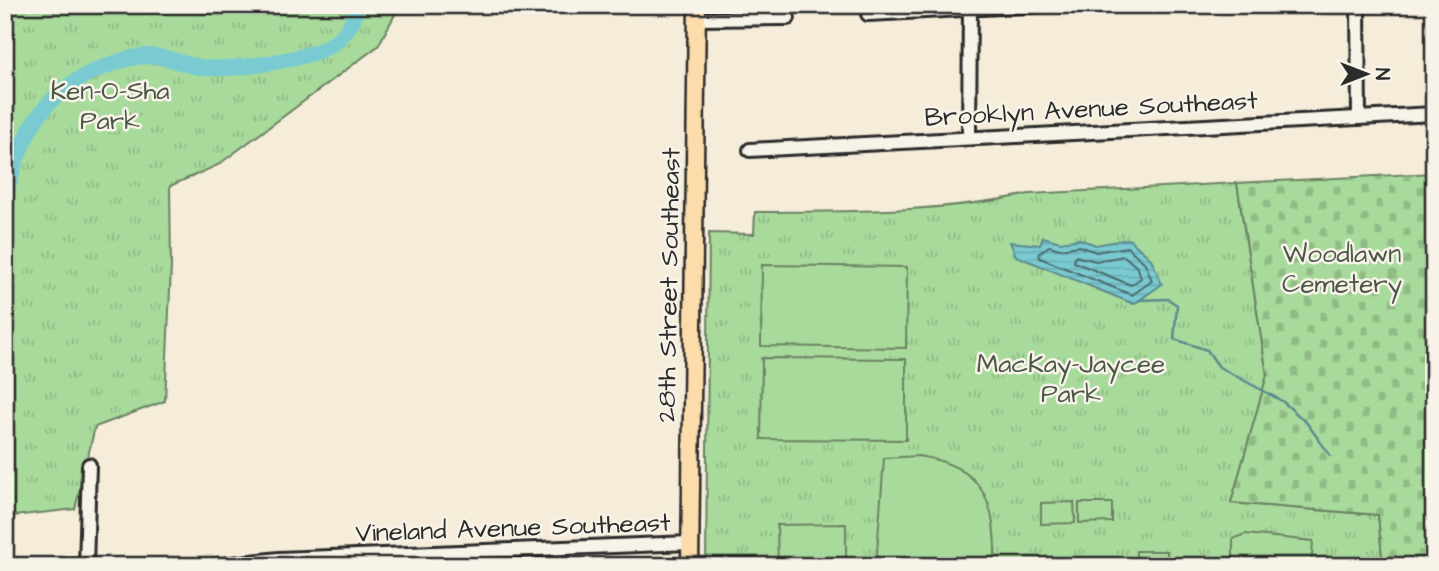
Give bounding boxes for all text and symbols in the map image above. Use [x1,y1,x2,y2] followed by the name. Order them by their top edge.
[1330,38,1400,108] north arrow
[1368,68,1395,80] text: N
[50,73,170,139] park label: Ken-O-Sha Park
[924,82,1259,138] street label: Brooklyn Avenue Southeast
[649,147,689,423] street label: 28th Street Southeast
[1282,236,1402,304] park label: Woodlawn Cemetery
[977,346,1165,412] park label: MacKay-Jaycee Park
[355,504,672,551] street label: Vineland Avenue Southeast

